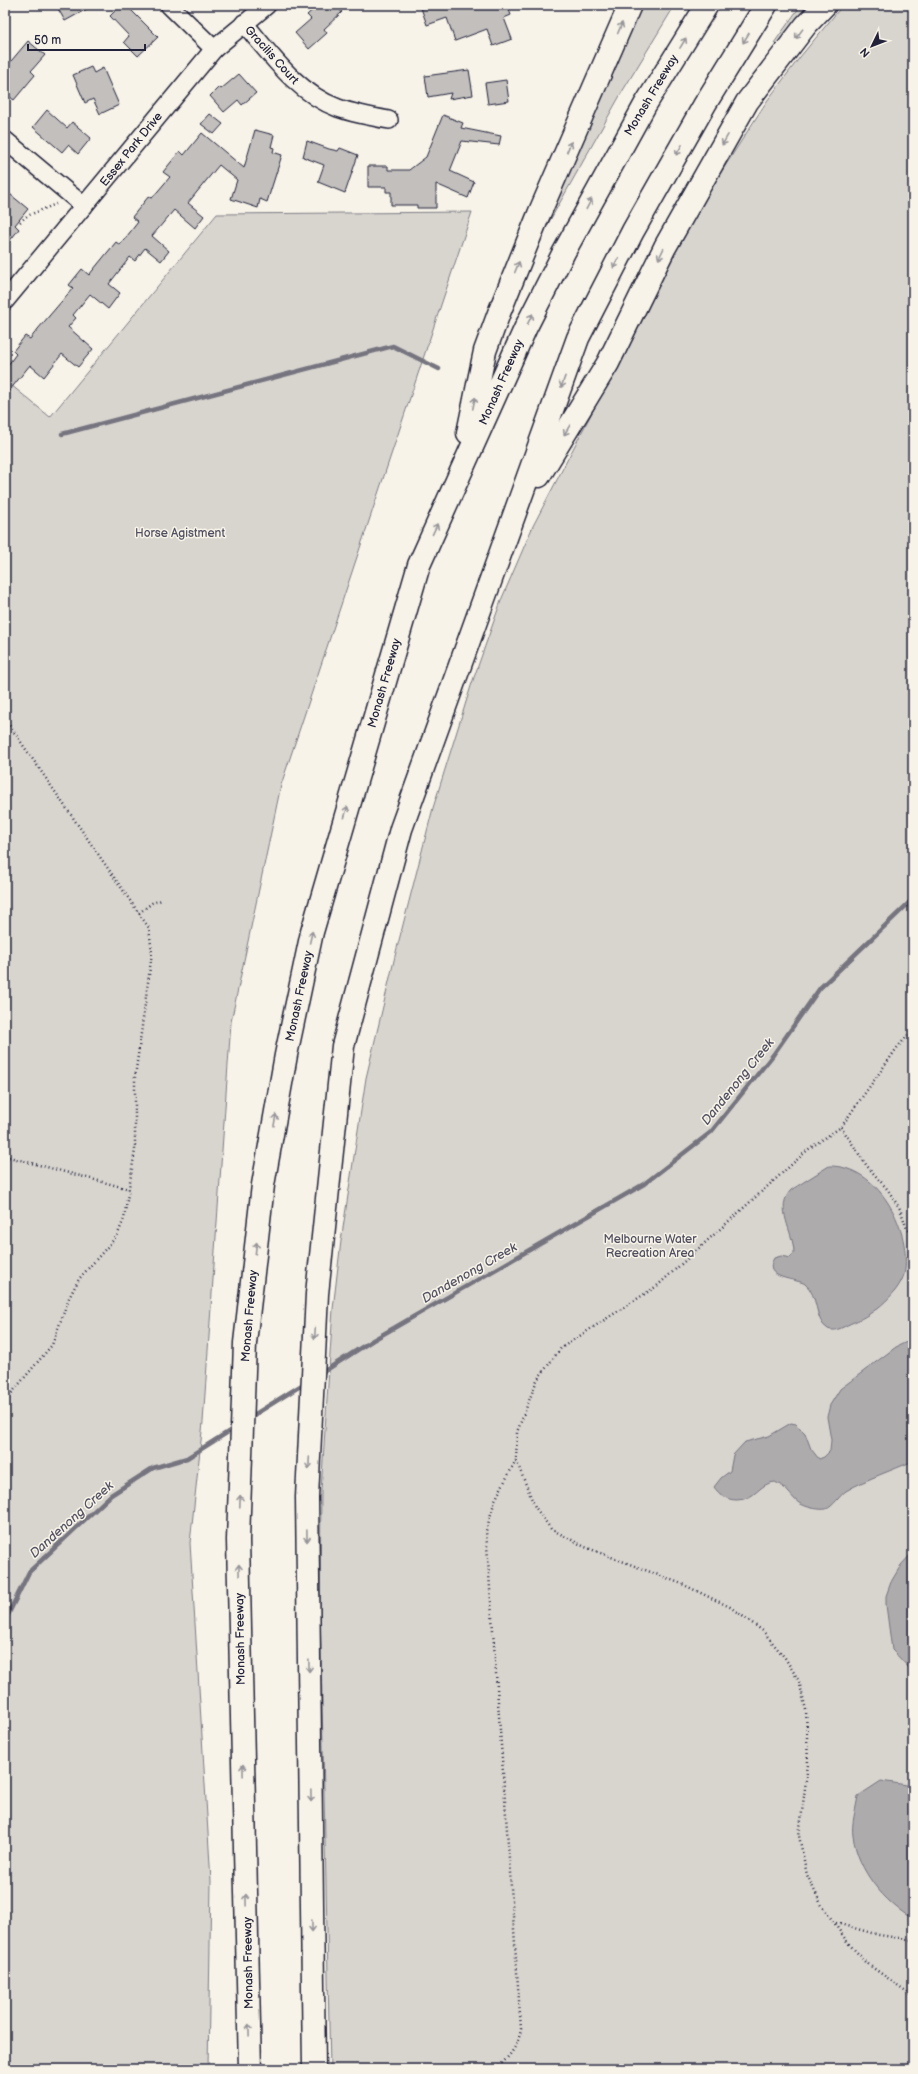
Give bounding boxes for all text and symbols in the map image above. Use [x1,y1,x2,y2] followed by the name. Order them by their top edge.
[617,22,624,34] one-way arrow
[241,23,302,88] street label: Gracilis Court
[28,26,145,52] scale bar
[852,26,892,66] north arrow
[795,28,803,39] one-way arrow
[741,32,749,44] one-way arrow
[34,33,61,48] text: 50 m
[679,37,687,49] one-way arrow
[857,45,873,60] text: N
[621,51,682,139] street label: Monash Freeway
[97,109,166,189] street label: Essex Park Drive
[720,134,728,146] one-way arrow
[565,142,573,154] one-way arrow
[674,143,682,155] one-way arrow
[586,198,594,210] one-way arrow
[657,247,664,259] one-way arrow
[612,257,619,269] one-way arrow
[514,261,522,273] one-way arrow
[527,313,534,325] one-way arrow
[476,337,527,427] street label: Monash Freeway
[558,375,566,387] one-way arrow
[470,397,478,410] one-way arrow
[563,424,571,436] one-way arrow
[432,524,439,536] one-way arrow
[135,526,225,541] park label: Horse Agistment
[365,636,405,730] street label: Monash Freeway
[343,806,350,819] one-way arrow
[308,931,316,944] one-way arrow
[283,949,317,1043] street label: Monash Freeway
[698,1034,778,1128] water label: Dandenong Creek
[271,1114,279,1127] one-way arrow
[603,1232,697,1261] park label: Melbourne Water Recreation Area
[419,1239,520,1307] water label: Dandenong Creek
[252,1242,260,1255] one-way arrow
[238,1269,261,1363] street label: Monash Freeway
[311,1326,318,1339] one-way arrow
[305,1456,312,1469] one-way arrow
[26,1478,117,1562] water label: Dandenong Creek
[236,1495,243,1508] one-way arrow
[304,1529,311,1542] one-way arrow
[235,1564,243,1577] one-way arrow
[232,1592,249,1685] street label: Monash Freeway
[305,1659,313,1672] one-way arrow
[240,1764,247,1777] one-way arrow
[307,1789,314,1802] one-way arrow
[243,1894,250,1907] one-way arrow
[240,1916,257,2009] street label: Monash Freeway
[308,1919,316,1932] one-way arrow
[246,2024,253,2037] one-way arrow

